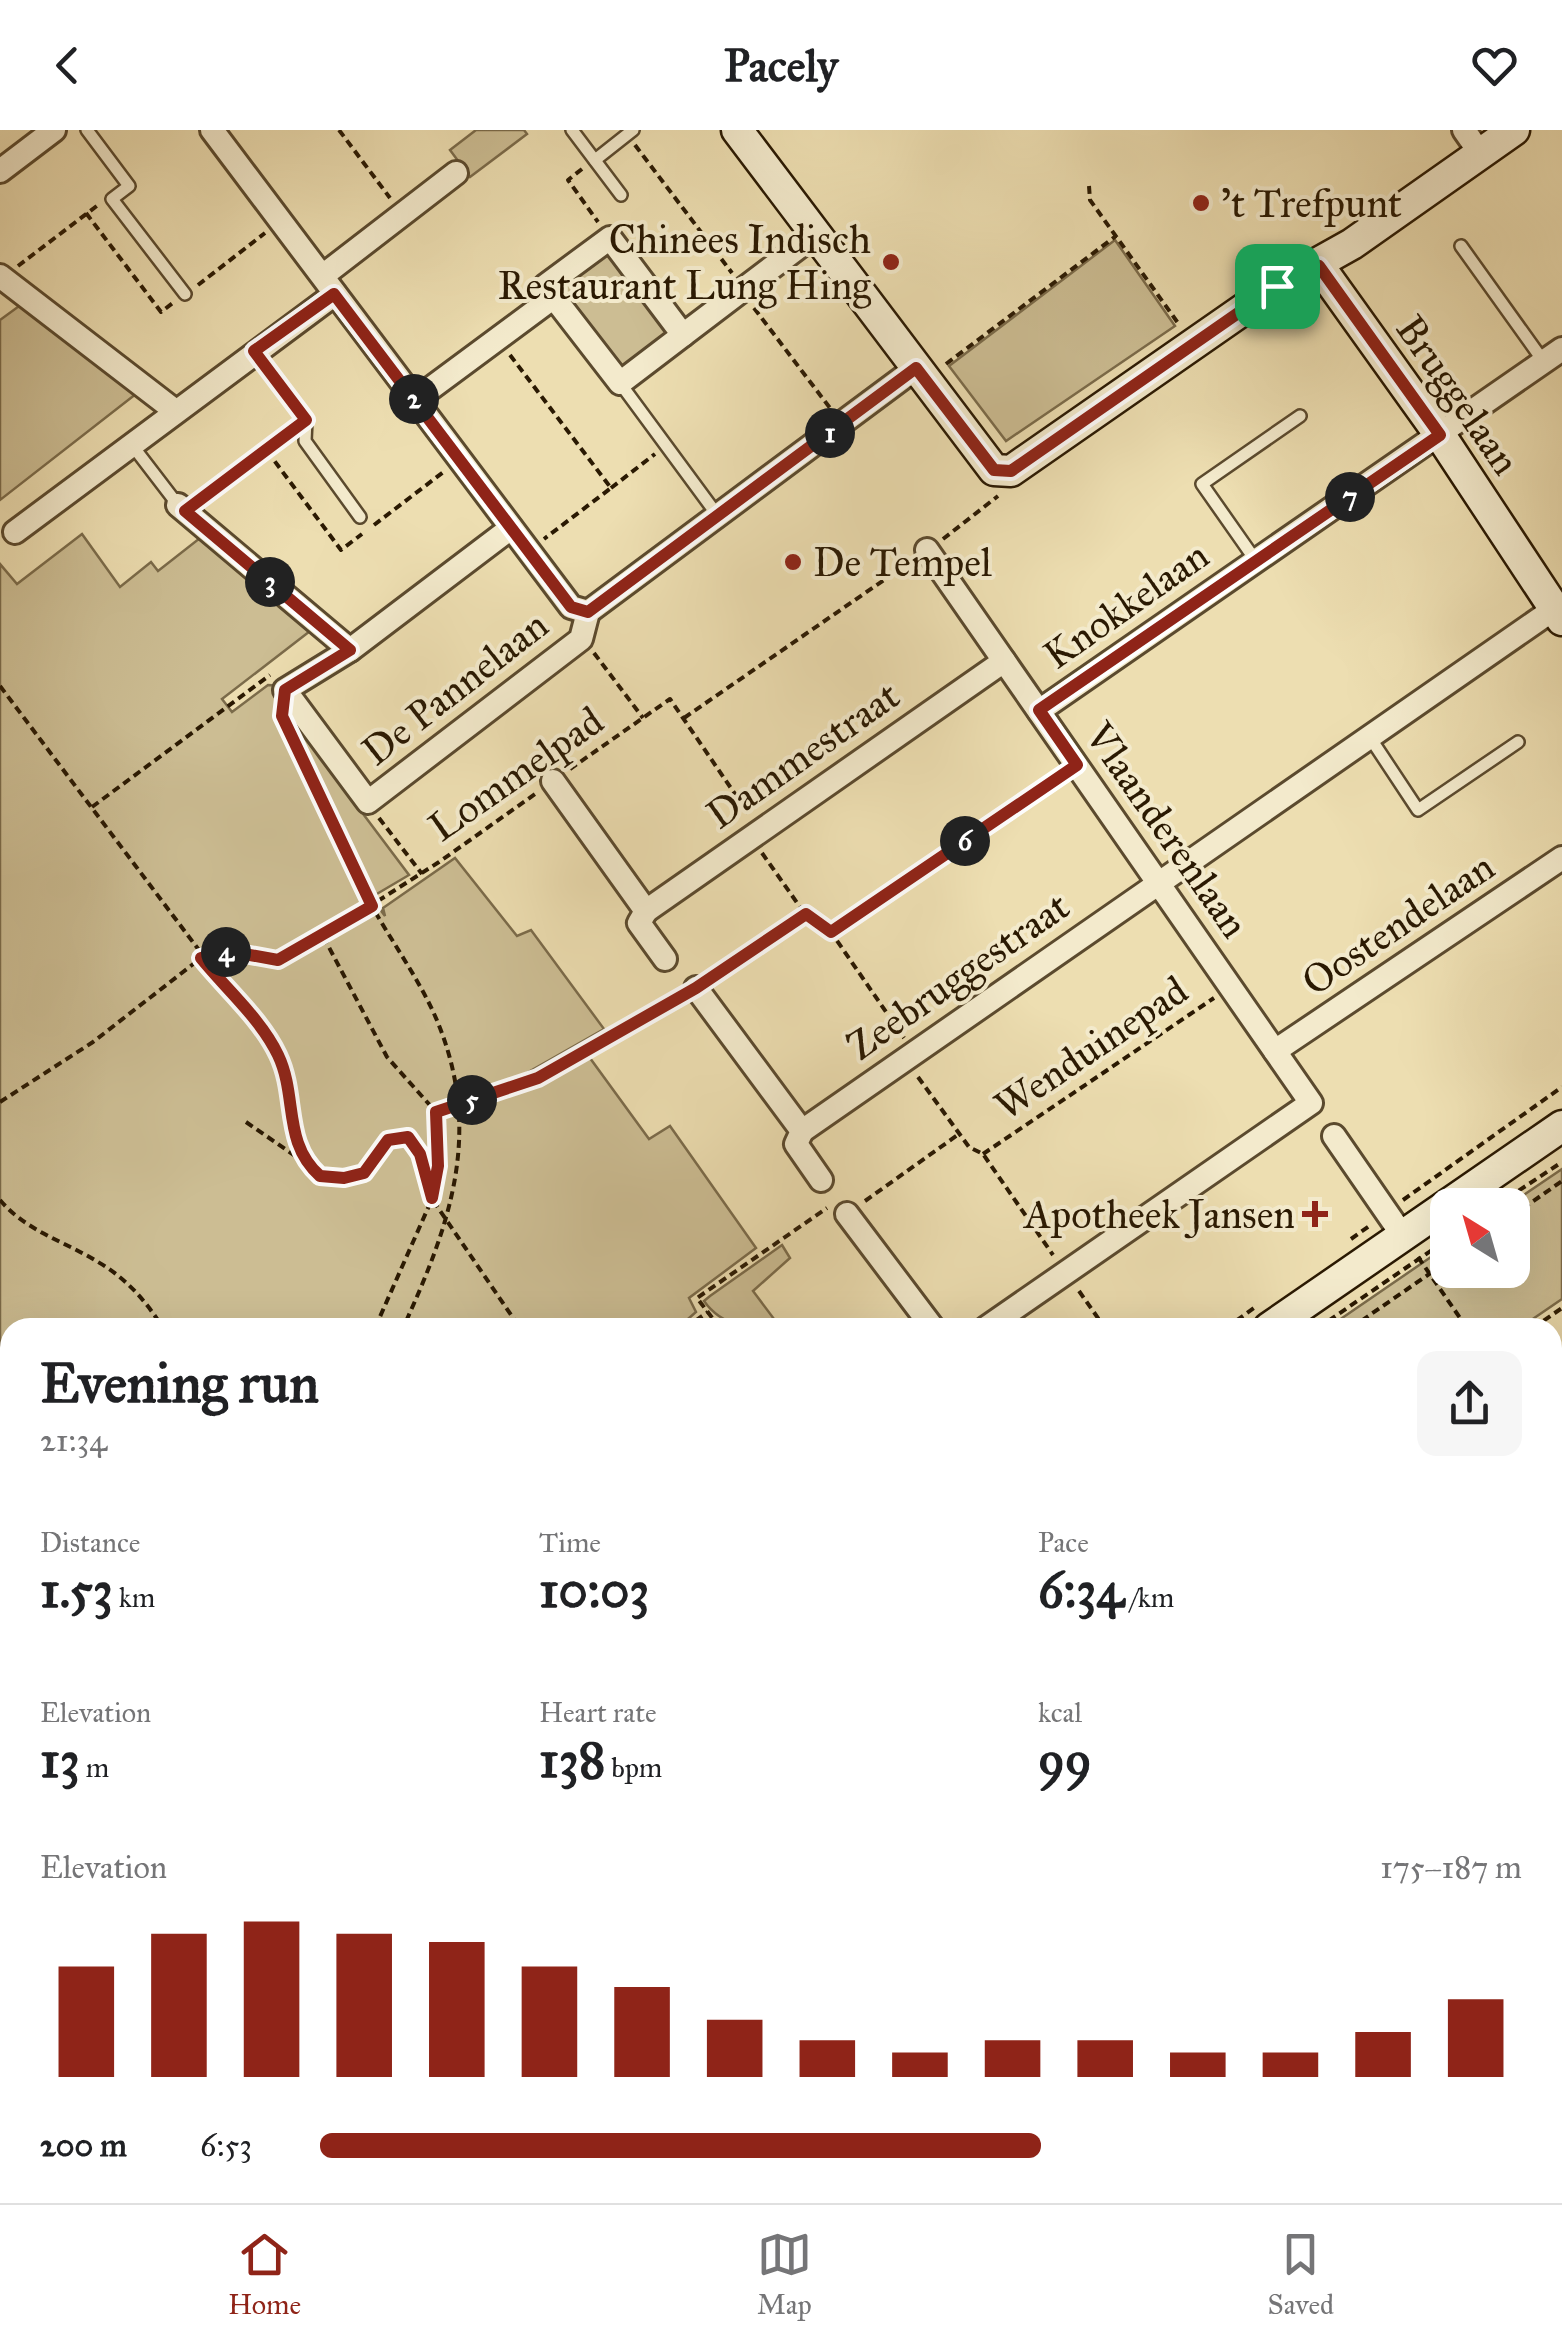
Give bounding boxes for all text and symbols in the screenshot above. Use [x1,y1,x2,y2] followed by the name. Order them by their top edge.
[40,38,95,93] icon: back
[724,38,838,93] text: Pacely
[1467,38,1522,93] icon: heart
[1221,179,1402,228] place label: 't Trefpunt
[1190,192,1212,214] marker: 't Trefpunt
[498,215,871,310] place label: Chinees Indisch Restaurant Lung Hing
[1235,244,1320,329] pin
[880,251,902,273] marker: Chinees Indisch Restaurant Lung Hing
[1250,259,1305,314] icon: arrive
[1385,306,1531,484] street label: Bruggelaan
[389,374,439,424] pin: 2
[407,381,421,416] text: 2
[805,408,855,458] pin: 1
[824,415,836,450] text: 1
[1325,472,1375,522] pin: 7
[1343,479,1357,514] text: 7
[1034,530,1218,680] street label: Knokkelaan
[813,538,992,587] place label: De Tempel
[782,551,804,573] marker: De Tempel
[245,557,295,607] pin: 3
[264,564,276,599] text: 3
[352,600,558,776] street label: De Pannelaan
[697,671,909,839] street label: Dammestraat
[419,696,613,852] street label: Lommelpad
[1074,712,1259,947] street label: Vlaanderenlaan
[940,816,990,866] pin: 6
[958,823,972,858] text: 6
[1293,842,1503,1006] street label: Oostendelaan
[838,881,1078,1071] street label: Zeebruggestraat
[201,927,251,977] pin: 4
[218,934,234,969] text: 4
[985,966,1197,1130] street label: Wenduinepad
[447,1075,497,1125] pin: 5
[465,1082,479,1117] text: 5
[1430,1188,1530,1288] north arrow
[1430,1188,1530,1288] map controls
[1022,1190,1295,1239] place label: Apotheek Jansen
[1304,1203,1326,1225] marker: Apotheek Jansen
[40,1350,319,1417] text: Evening run
[1417,1351,1522,1456] button: share
[40,1421,107,1460] text: 21:34
[40,1525,140,1560] text: Distance
[539,1525,601,1560] text: Time
[1038,1525,1089,1560] text: Pace
[40,1560,113,1621] text: 1.53
[539,1560,649,1621] text: 10:03
[1038,1560,1124,1621] text: 6:34
[113,1580,155,1615] text: km
[1124,1580,1174,1615] text: /km
[40,1695,151,1730] text: Elevation
[539,1695,657,1730] text: Heart rate
[1038,1695,1082,1730] text: kcal
[40,1730,80,1791] text: 13
[539,1730,605,1791] text: 138
[1038,1730,1092,1791] text: 99
[80,1750,109,1785] text: m
[605,1750,662,1785] text: bpm
[40,1848,167,1887] text: Elevation
[1380,1848,1522,1887] text: 175–187 m
[40,2126,127,2165] text: 200 m
[200,2126,252,2165] text: 6:53
[228,2227,301,2322] tab: Home
[757,2227,812,2322] tab: Map
[1268,2227,1334,2322] tab: Saved

